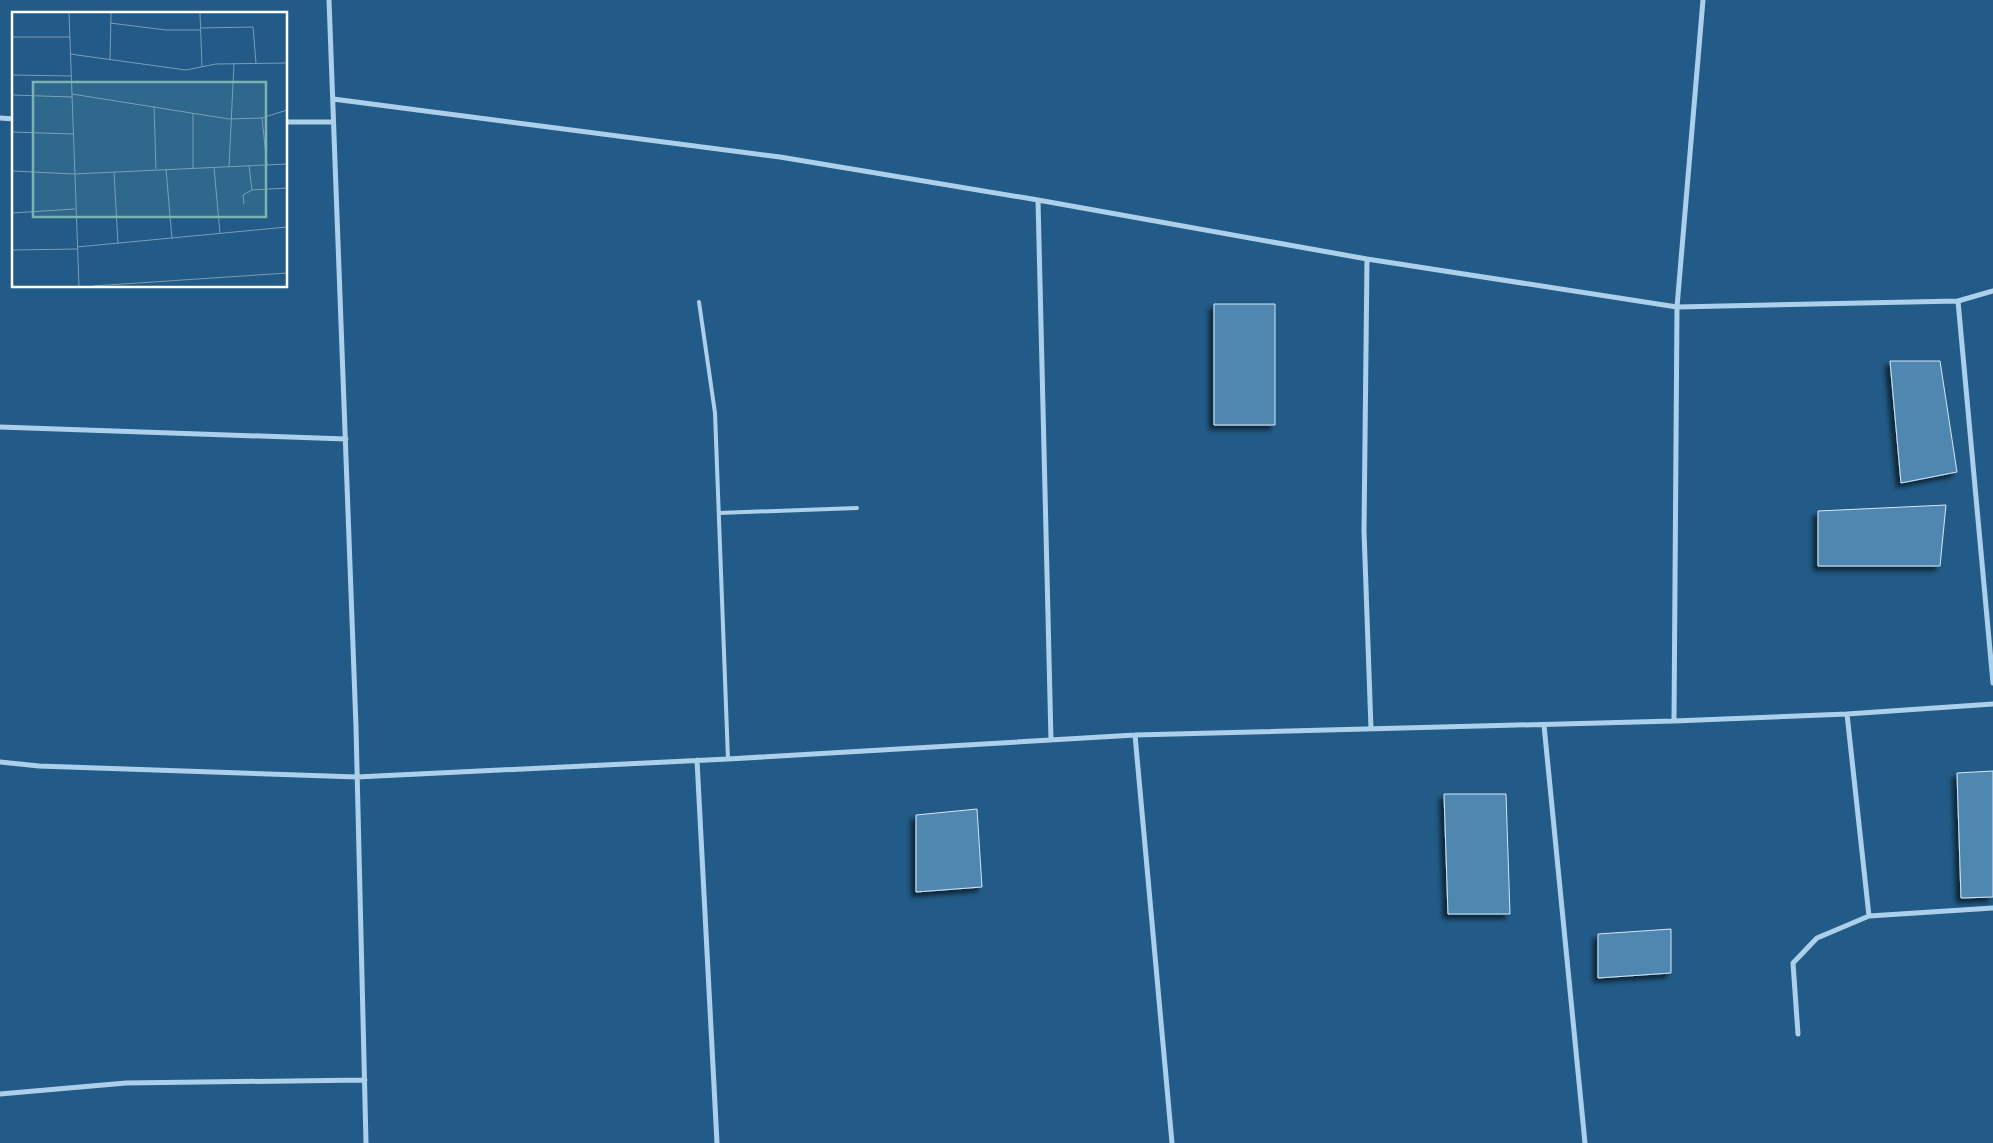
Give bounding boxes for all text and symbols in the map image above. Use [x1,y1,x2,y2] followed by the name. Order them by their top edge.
[12,12,288,288] inset map

